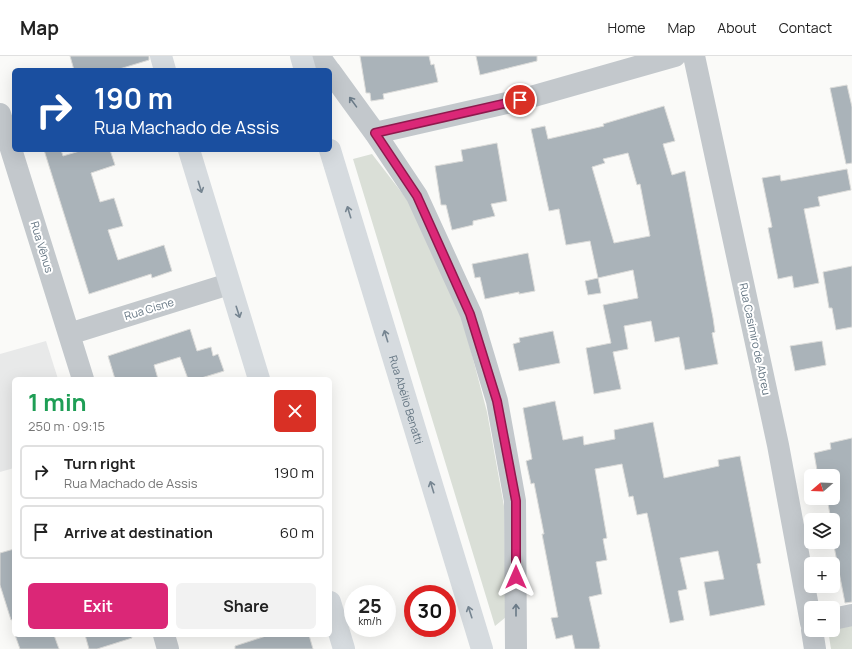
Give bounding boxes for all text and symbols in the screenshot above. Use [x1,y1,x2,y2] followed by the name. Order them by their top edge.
[20,15,59,41] text: Map
[608,18,645,37] text: Home
[667,18,695,37] text: Map
[717,18,757,37] text: About
[779,18,832,37] text: Contact
[94,79,173,117] text: 190 m
[503,83,537,117] pin
[28,84,80,136] icon: right
[509,89,531,111] icon: arrive
[348,97,357,108] one-way arrow
[94,115,279,139] text: Rua Machado de Assis
[197,181,204,194] one-way arrow
[345,205,352,218] one-way arrow
[28,219,57,275] street label: Rua Vênus
[736,282,775,396] street label: Rua Casimiro de Abreu
[122,294,176,323] street label: Rua Cisne
[235,305,242,318] one-way arrow
[382,330,389,343] one-way arrow
[386,353,427,446] street label: Rua Abélio Benatti
[28,385,87,418] text: 1 min
[274,390,316,432] button: close
[28,417,105,435] text: 250 m · 09:15
[64,453,135,474] text: Turn right
[30,461,52,483] icon: right
[274,462,314,483] text: 190 m
[804,469,840,505] north arrow
[804,469,840,637] map controls
[64,474,198,492] text: Rua Machado de Assis
[428,481,435,494] one-way arrow
[804,513,840,549] button: layers
[30,521,52,543] icon: arrive
[64,522,213,543] text: Arrive at destination
[280,522,314,543] text: 60 m
[495,556,537,598] position arrow
[804,557,840,593] button: +
[28,583,168,629] button: Exit
[176,583,316,629] button: Share
[404,585,456,637] speed limit sign: 30
[358,592,382,619] text: 25
[804,601,840,637] button: −
[512,604,520,617] one-way arrow
[466,606,473,619] one-way arrow
[358,614,382,628] text: km/h

